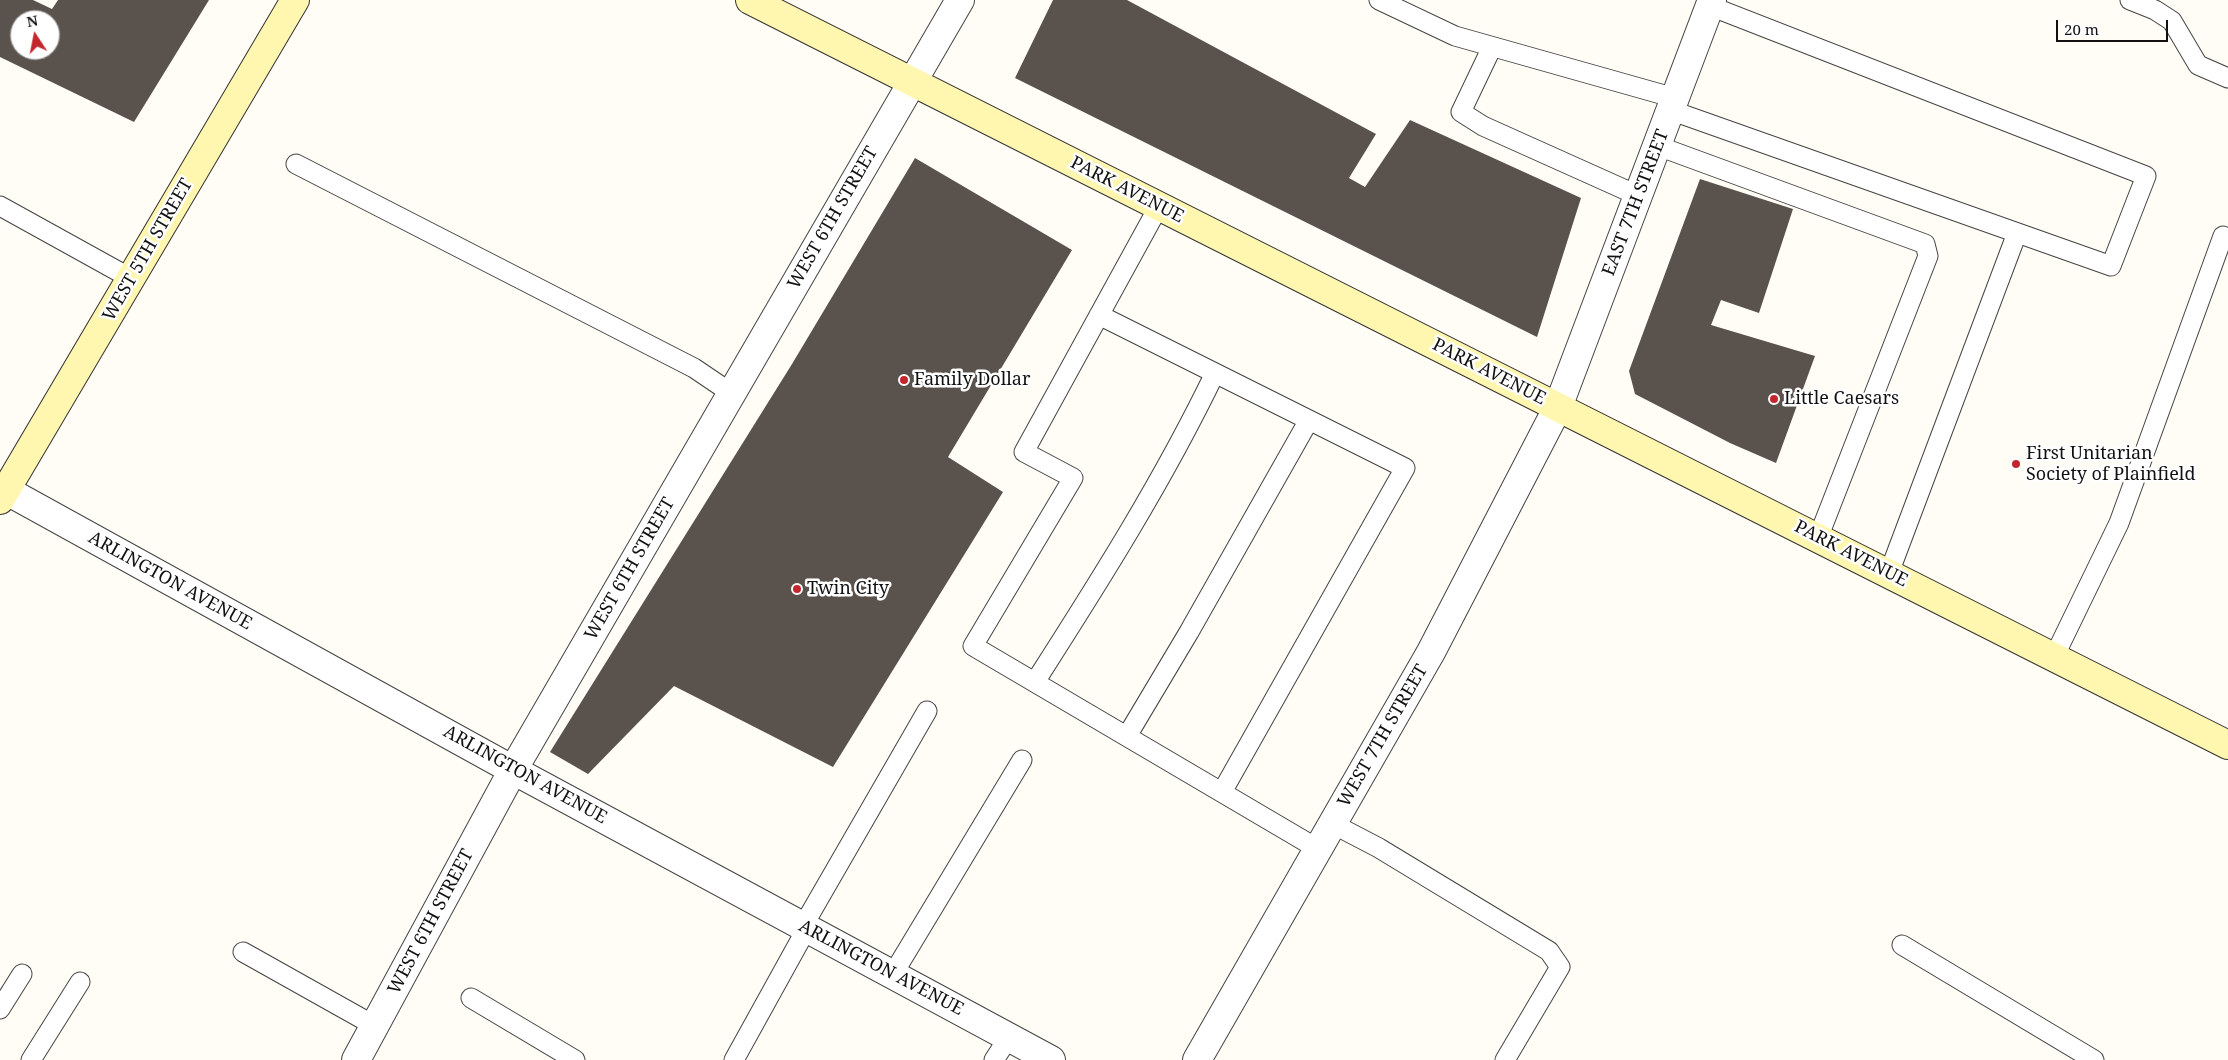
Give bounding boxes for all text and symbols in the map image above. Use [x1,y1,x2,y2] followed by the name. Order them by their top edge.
[10,10,60,60] north arrow
[25,10,39,31] text: N
[2058,10,2170,42] scale bar
[2064,19,2099,39] text: 20 m
[1598,127,1674,279] street label: EAST 7TH STREET
[783,143,883,293] street label: WEST 6TH STREET
[1067,152,1187,228] street label: PARK AVENUE
[98,175,198,325] street label: WEST 5TH STREET
[1429,334,1549,410] street label: PARK AVENUE
[914,369,1030,391] place label: Family Dollar
[898,374,910,386] marker: Family Dollar
[1784,388,1899,410] place label: Little Caesars
[1768,393,1780,405] marker: Little Caesars
[2026,443,2195,486] place label: First Unitarian Society of Plainfield
[2010,458,2022,470] marker: First Unitarian Society of Plainfield
[580,494,680,644] street label: WEST 6TH STREET
[1791,516,1911,592] street label: PARK AVENUE
[85,527,255,635] street label: ARLINGTON AVENUE
[807,578,889,600] place label: Twin City
[791,583,803,595] marker: Twin City
[1333,661,1433,811] street label: WEST 7TH STREET
[440,721,610,829] street label: ARLINGTON AVENUE
[384,846,478,998] street label: WEST 6TH STREET
[795,915,967,1021] street label: ARLINGTON AVENUE

